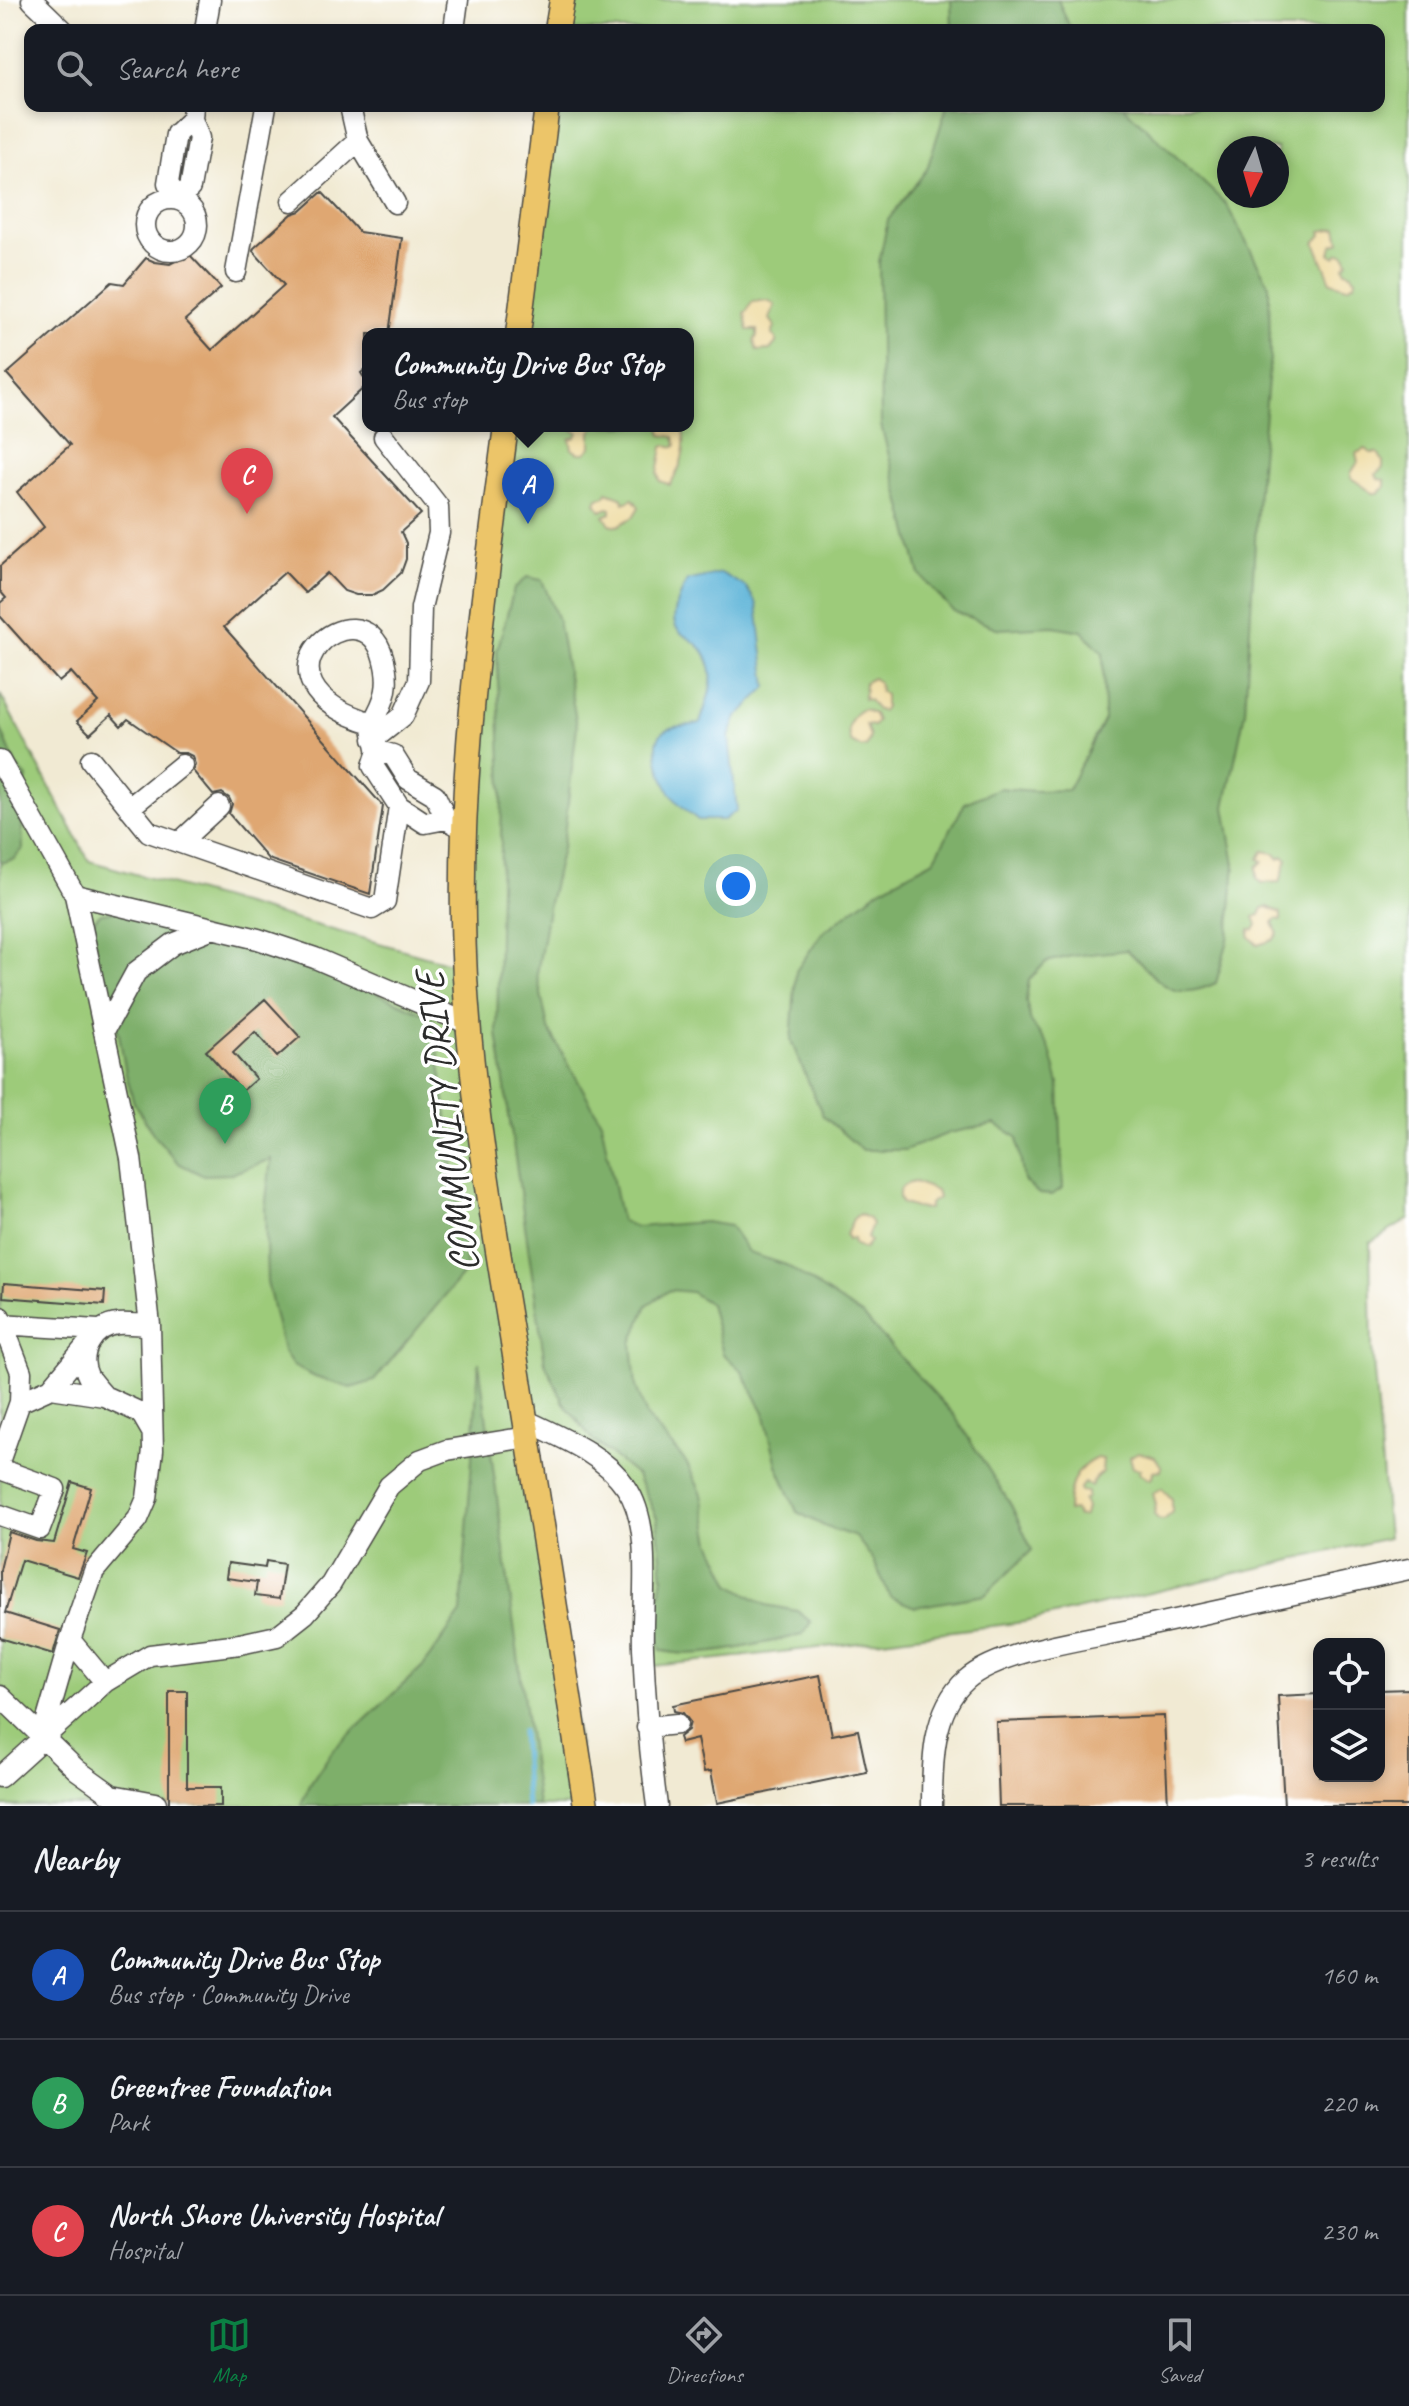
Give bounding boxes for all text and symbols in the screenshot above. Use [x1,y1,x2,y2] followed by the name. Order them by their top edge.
[24,24,1385,112] search box
[52,46,96,90] icon: search
[116,49,238,87] text: Search here
[1217,136,1289,208] north arrow
[362,328,694,432] popup
[392,345,664,383] text: Community Drive Bus Stop
[392,383,467,416] text: Bus stop
[221,448,273,514] pin: C
[502,458,554,524] pin: A
[716,866,756,906] your location
[403,964,490,1275] street label: COMMUNITY DRIVE
[199,1078,251,1144] pin: B
[1313,1638,1385,1782] map controls
[1313,1638,1385,1710] button: locate
[1313,1710,1385,1782] button: layers
[32,1837,118,1880] text: Nearby
[1301,1842,1377,1875] text: 3 results
[108,1940,379,1978] text: Community Drive Bus Stop
[51,1959,65,1992] text: A
[1321,1959,1377,1992] text: 160 m
[108,1978,349,2011] text: Bus stop · Community Drive
[108,2068,330,2106] text: Greentree Foundation
[51,2087,65,2120] text: B
[1321,2087,1377,2120] text: 220 m
[108,2106,149,2139] text: Park
[108,2196,439,2234] text: North Shore University Hospital
[52,2215,64,2248] text: C
[1321,2215,1377,2248] text: 230 m
[108,2234,179,2267] text: Hospital
[207,2313,251,2389] tab: Map
[666,2313,743,2389] tab: Directions
[1158,2313,1202,2389] tab: Saved

